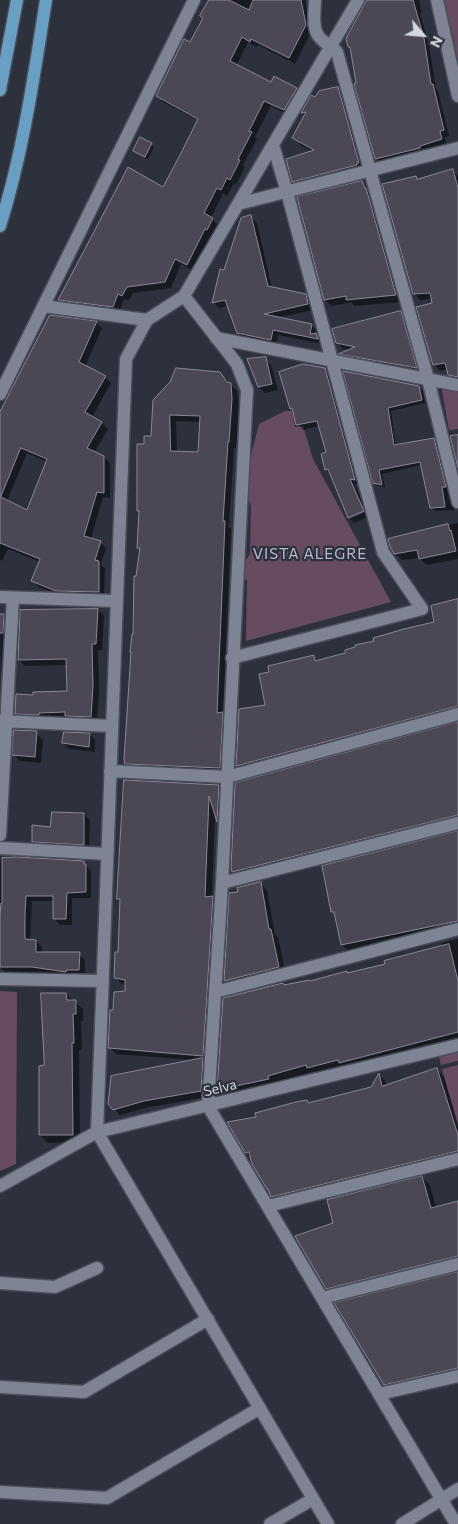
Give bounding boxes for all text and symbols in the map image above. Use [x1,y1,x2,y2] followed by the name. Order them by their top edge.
[398,10,448,60] north arrow
[427,34,447,51] text: N
[251,545,369,563] district label: VISTA ALEGRE
[202,1076,238,1100] street label: Selva

